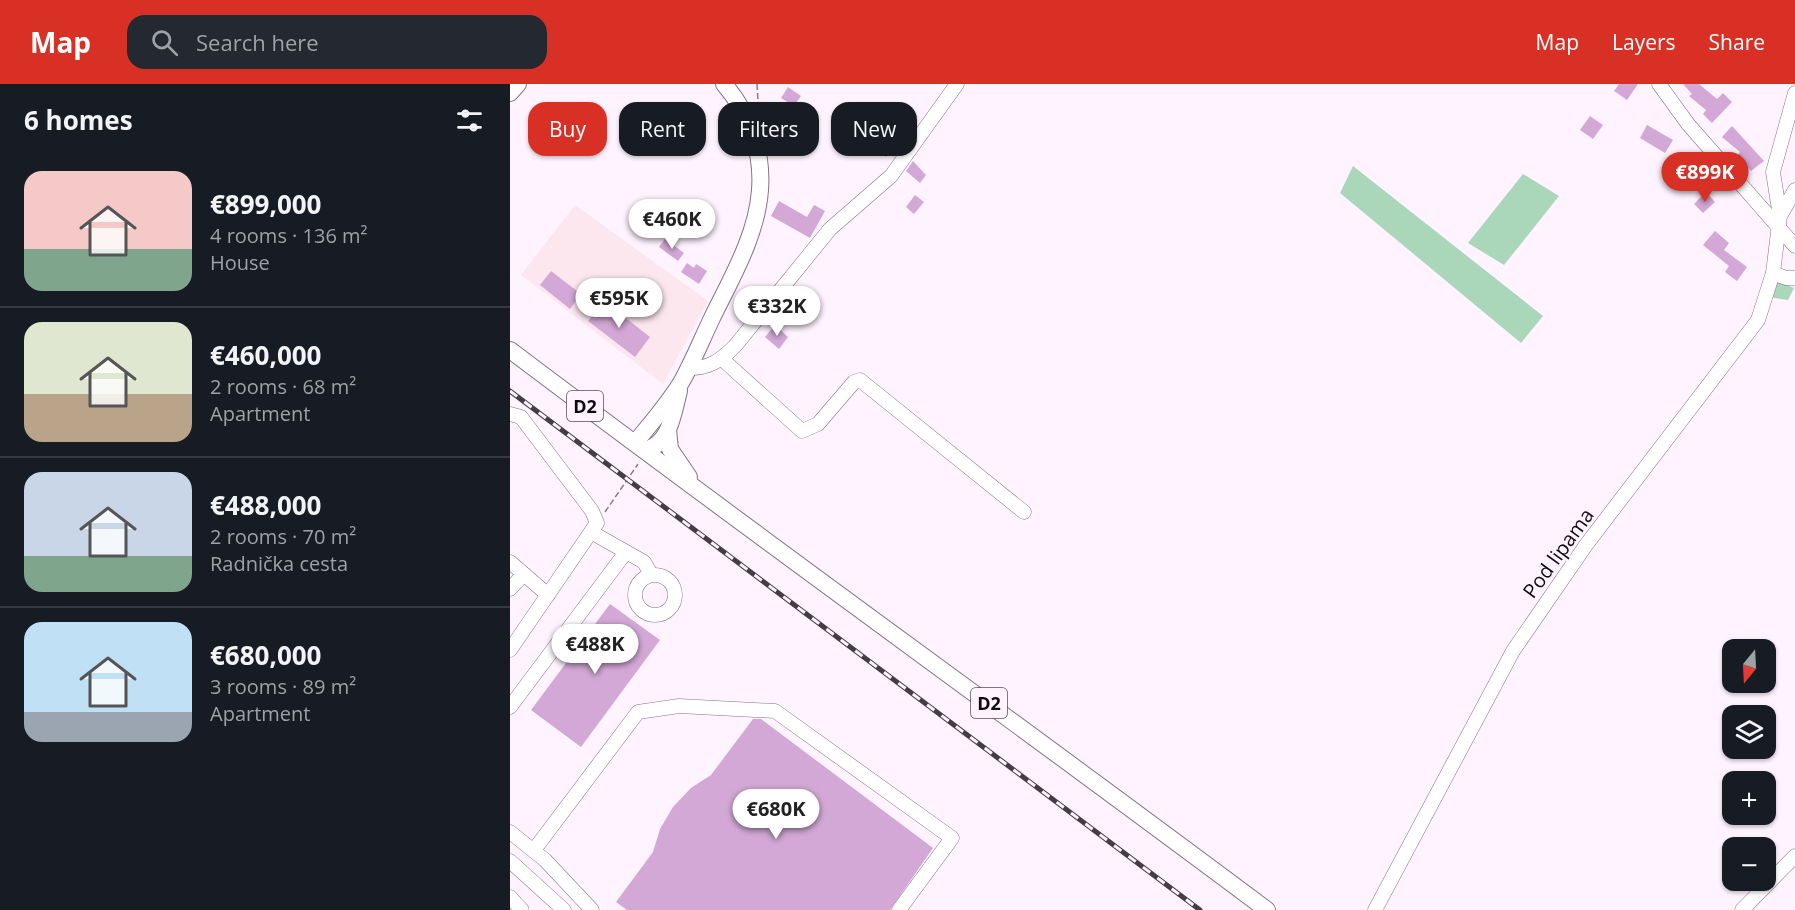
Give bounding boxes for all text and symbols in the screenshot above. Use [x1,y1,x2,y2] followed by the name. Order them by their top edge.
[127,15,547,69] search box
[30,23,91,61] text: Map
[148,26,181,59] icon: search
[196,27,319,57] text: Search here
[1536,28,1579,56] text: Map
[1612,28,1676,56] text: Layers
[1709,28,1765,56] text: Share
[24,102,133,138] text: 6 homes
[528,102,607,156] chip: Buy
[619,102,706,156] chip: Rent
[718,102,819,156] chip: Filters
[831,102,917,156] chip: New
[453,104,486,137] icon: filters
[1663,152,1747,203] pin: €899K
[1675,158,1735,185] text: €899K
[210,186,321,222] text: €899,000
[72,195,144,267] icon: home
[630,199,714,250] pin: €460K
[642,205,702,232] text: €460K
[210,222,368,249] text: 4 rooms · 136 m²
[210,249,270,276] text: House
[577,278,661,329] pin: €595K
[589,284,649,311] text: €595K
[735,286,819,337] pin: €332K
[747,292,807,319] text: €332K
[210,337,321,373] text: €460,000
[72,346,144,418] icon: home
[210,373,356,400] text: 2 rooms · 68 m²
[567,391,603,421] road number: D2
[210,400,310,427] text: Apartment
[210,487,321,523] text: €488,000
[72,496,144,568] icon: home
[1516,503,1600,603] street label: Pod lipama
[210,523,356,550] text: 2 rooms · 70 m²
[210,550,348,577] text: Radnička cesta
[553,624,637,675] pin: €488K
[565,630,625,657] text: €488K
[210,637,321,673] text: €680,000
[1722,639,1776,693] north arrow
[1722,639,1776,891] map controls
[72,646,144,718] icon: home
[210,673,356,700] text: 3 rooms · 89 m²
[971,688,1007,718] road number: D2
[210,700,310,727] text: Apartment
[1722,705,1776,759] button: layers
[1722,771,1776,825] button: +
[734,789,818,840] pin: €680K
[746,795,806,822] text: €680K
[1722,837,1776,891] button: −

